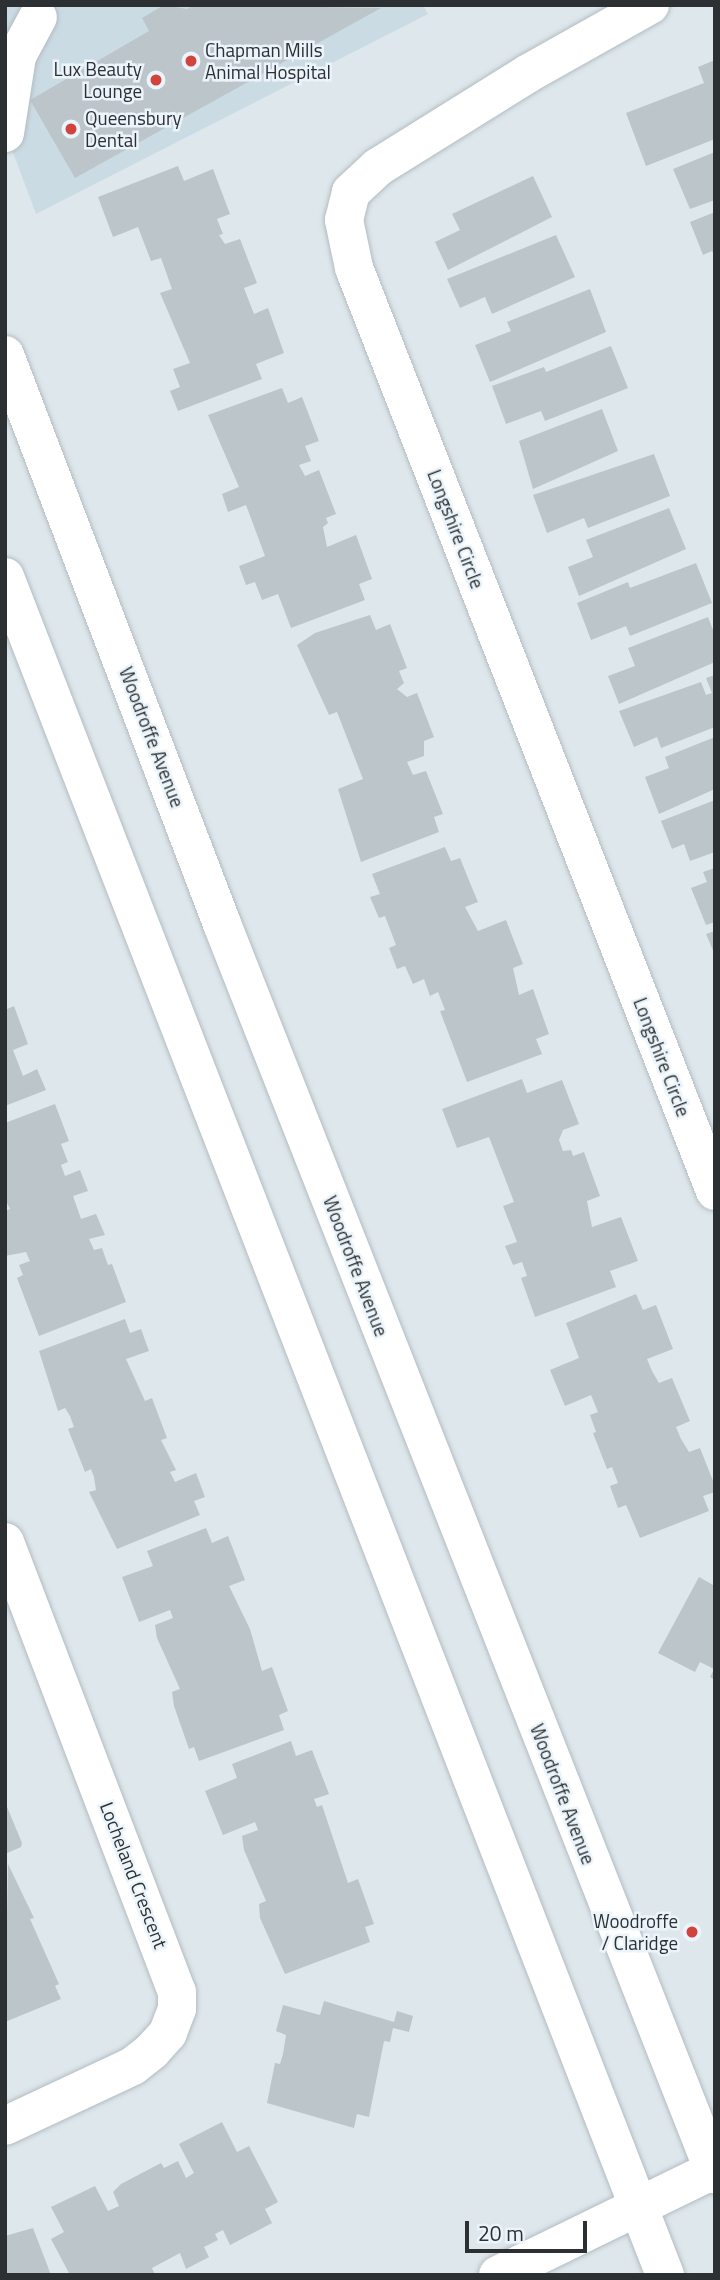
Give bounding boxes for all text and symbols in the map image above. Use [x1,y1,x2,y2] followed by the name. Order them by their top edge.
[205,39,331,83] place label: Chapman Mills Animal Hospital
[183,53,199,69] marker: Chapman Mills Animal Hospital
[53,58,142,102] place label: Lux Beauty Lounge
[148,72,164,88] marker: Lux Beauty Lounge
[85,107,182,151] place label: Queensbury Dental
[63,121,79,137] marker: Queensbury Dental
[423,466,489,592] street label: Longshire Circle
[115,664,189,810] street label: Woodroffe Avenue
[629,994,695,1120] street label: Longshire Circle
[319,1193,393,1339] street label: Woodroffe Avenue
[526,1721,600,1867] street label: Woodroffe Avenue
[96,1799,172,1951] street label: Locheland Crescent
[593,1910,678,1954] place label: Woodroffe / Claridge
[684,1924,700,1940] marker: Woodroffe / Claridge
[468,2206,590,2250] scale bar
[478,2217,524,2249] text: 20 m

